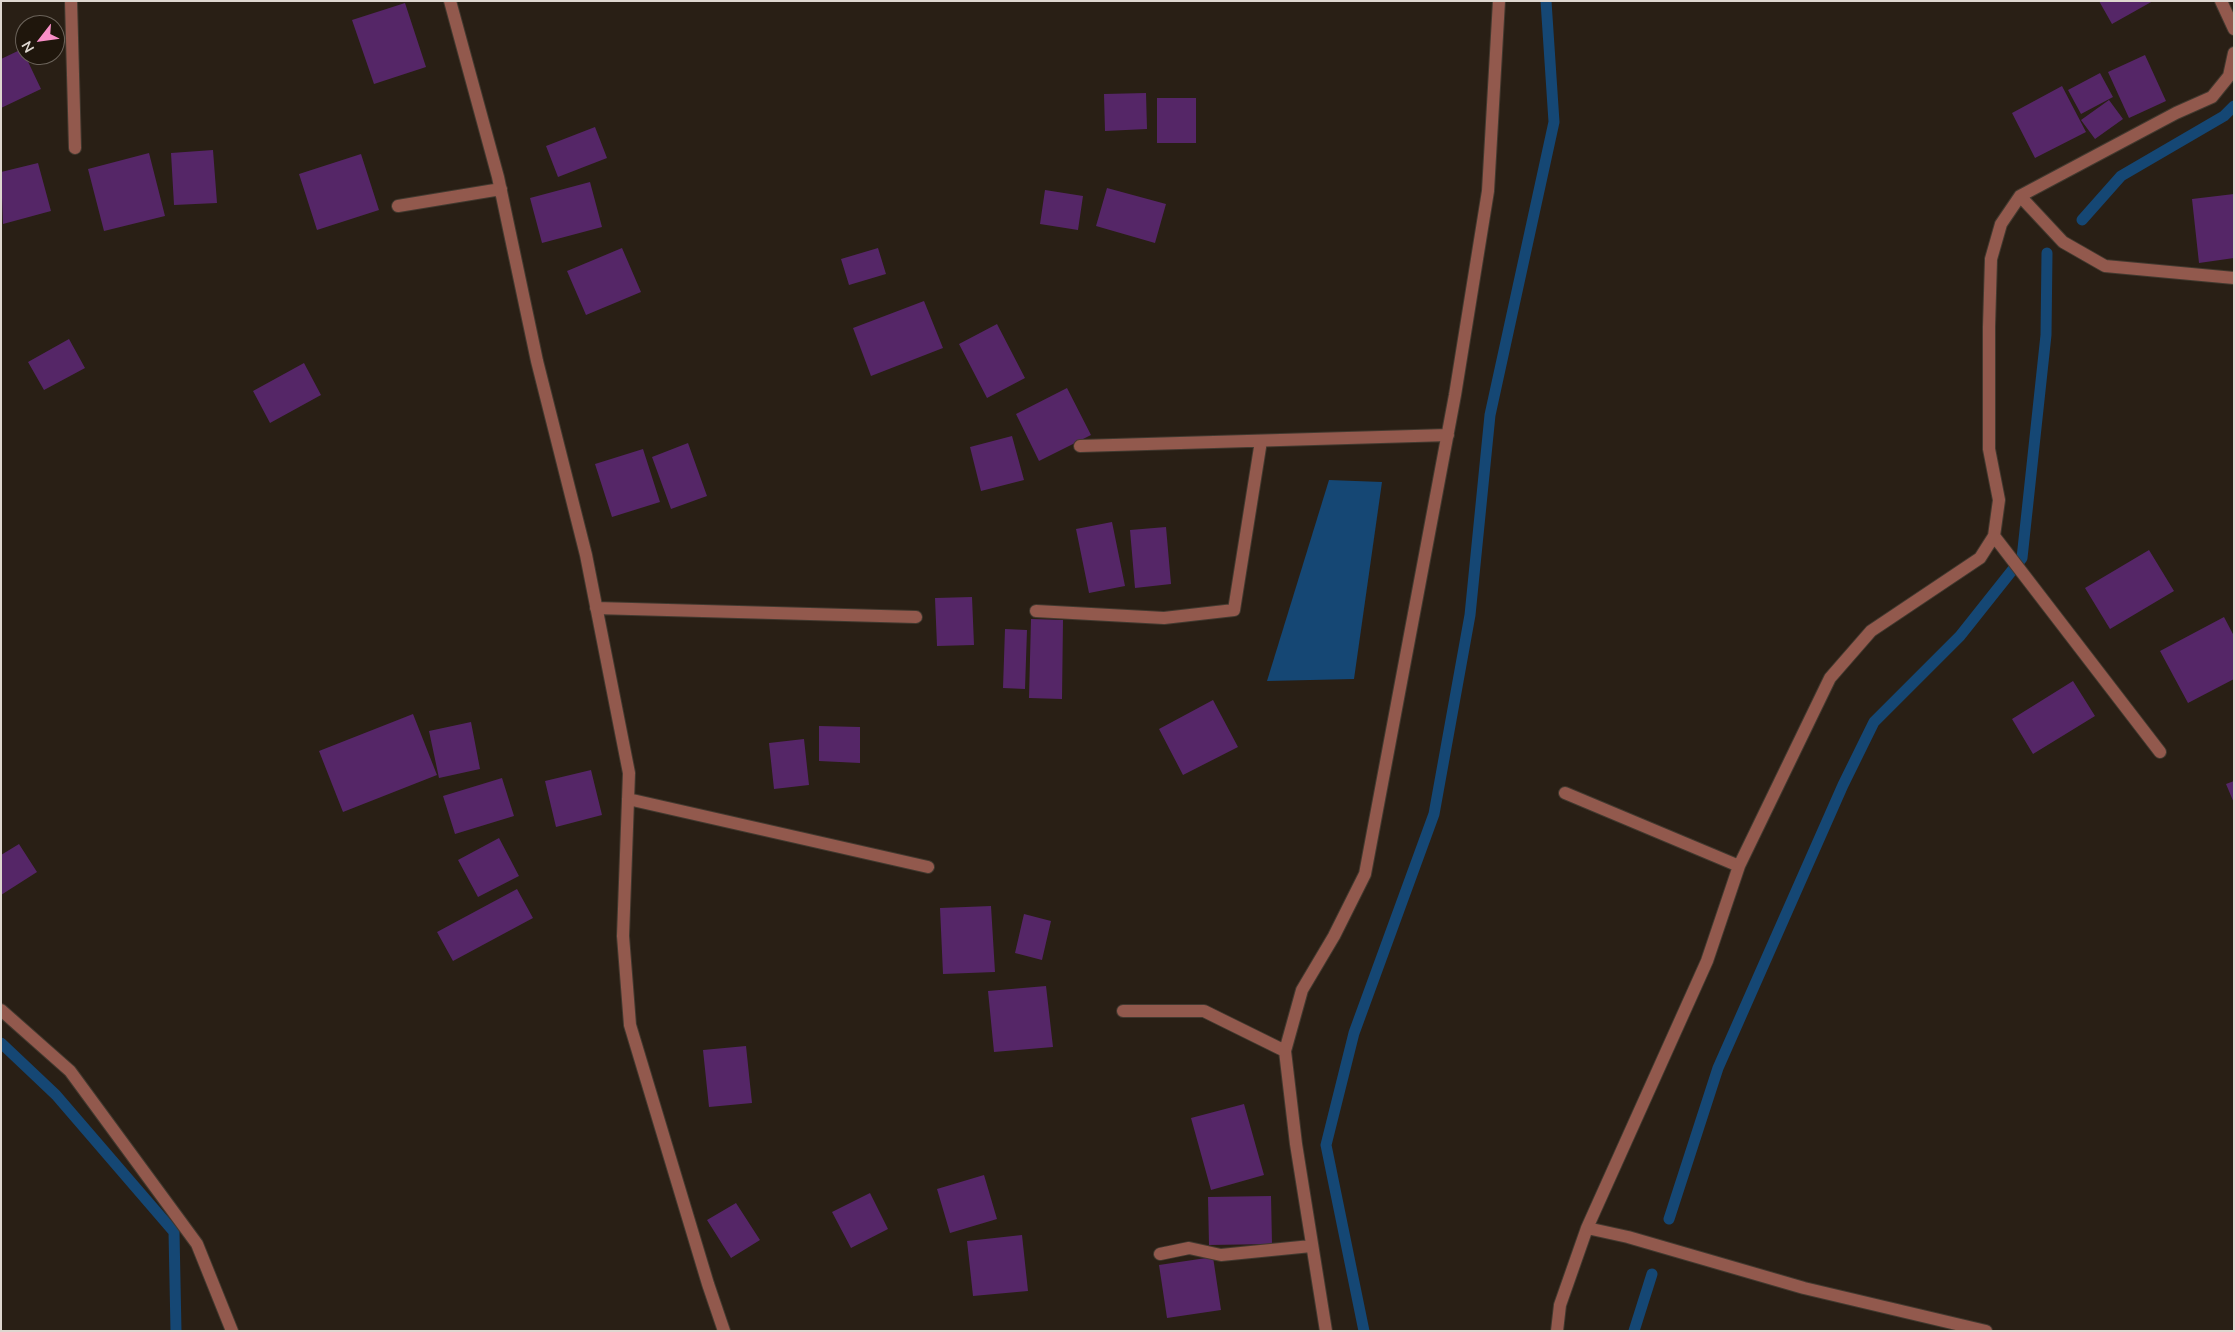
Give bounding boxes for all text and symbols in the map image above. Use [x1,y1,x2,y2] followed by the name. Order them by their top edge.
[15,15,65,65] north arrow
[17,38,38,56] text: N

